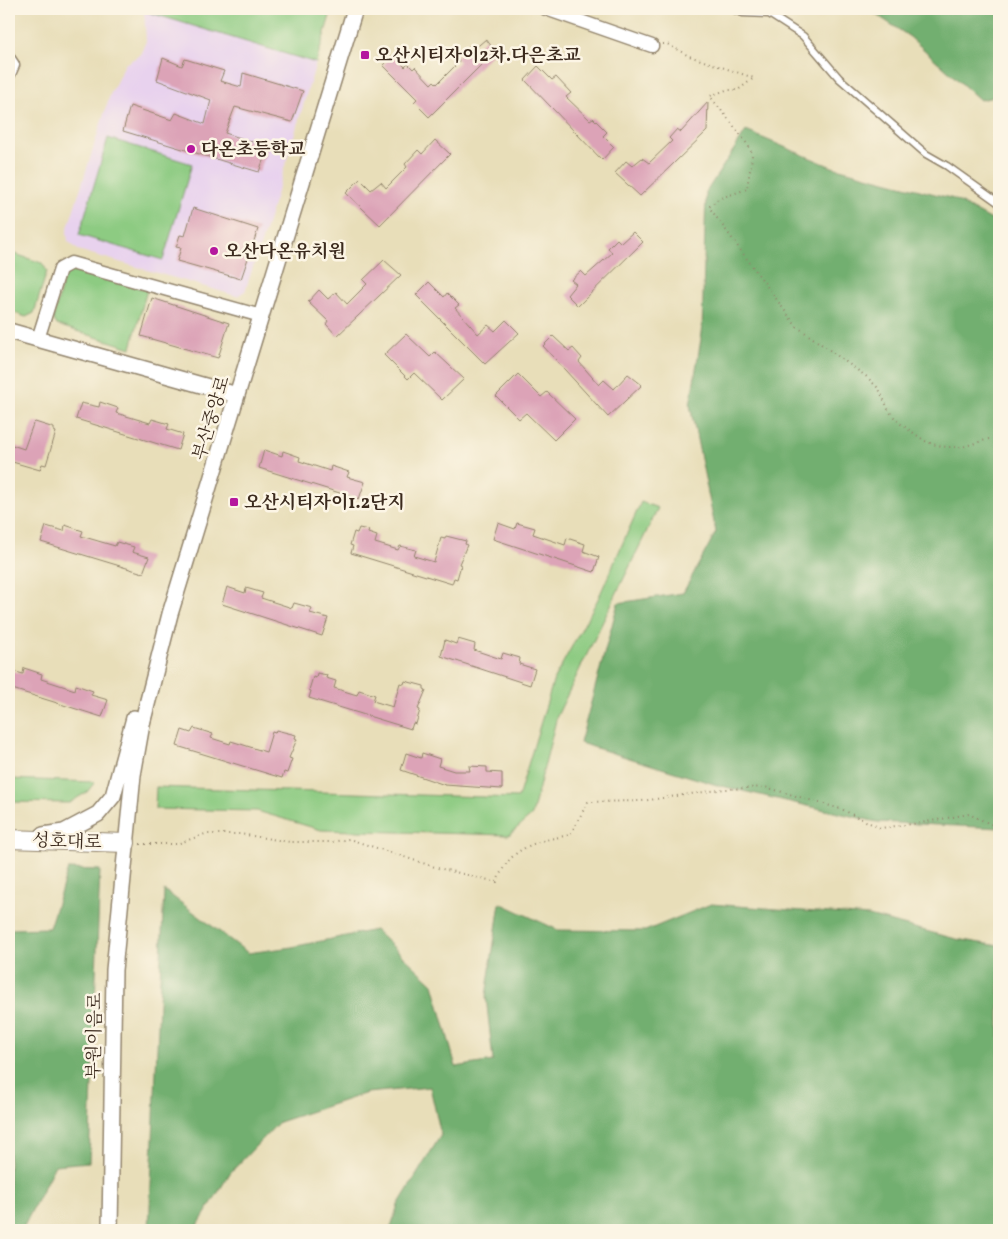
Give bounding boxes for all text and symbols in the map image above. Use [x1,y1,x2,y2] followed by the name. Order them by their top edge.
[375,44,581,69] place label: 오산시티자이2차.다은초교
[359,49,371,61] marker: 오산시티자이2차.다은초교
[201,138,306,163] place label: 다온초등학교
[185,143,197,155] marker: 다온초등학교
[224,240,346,265] place label: 오산다온유치원
[208,245,220,257] marker: 오산다온유치원
[188,373,237,464] street label: 부산중앙로
[244,491,405,516] place label: 오산시티자이1.2단지
[228,496,240,508] marker: 오산시티자이1.2단지
[32,829,102,856] street label: 성호대로
[82,992,109,1080] street label: 부원이음로

